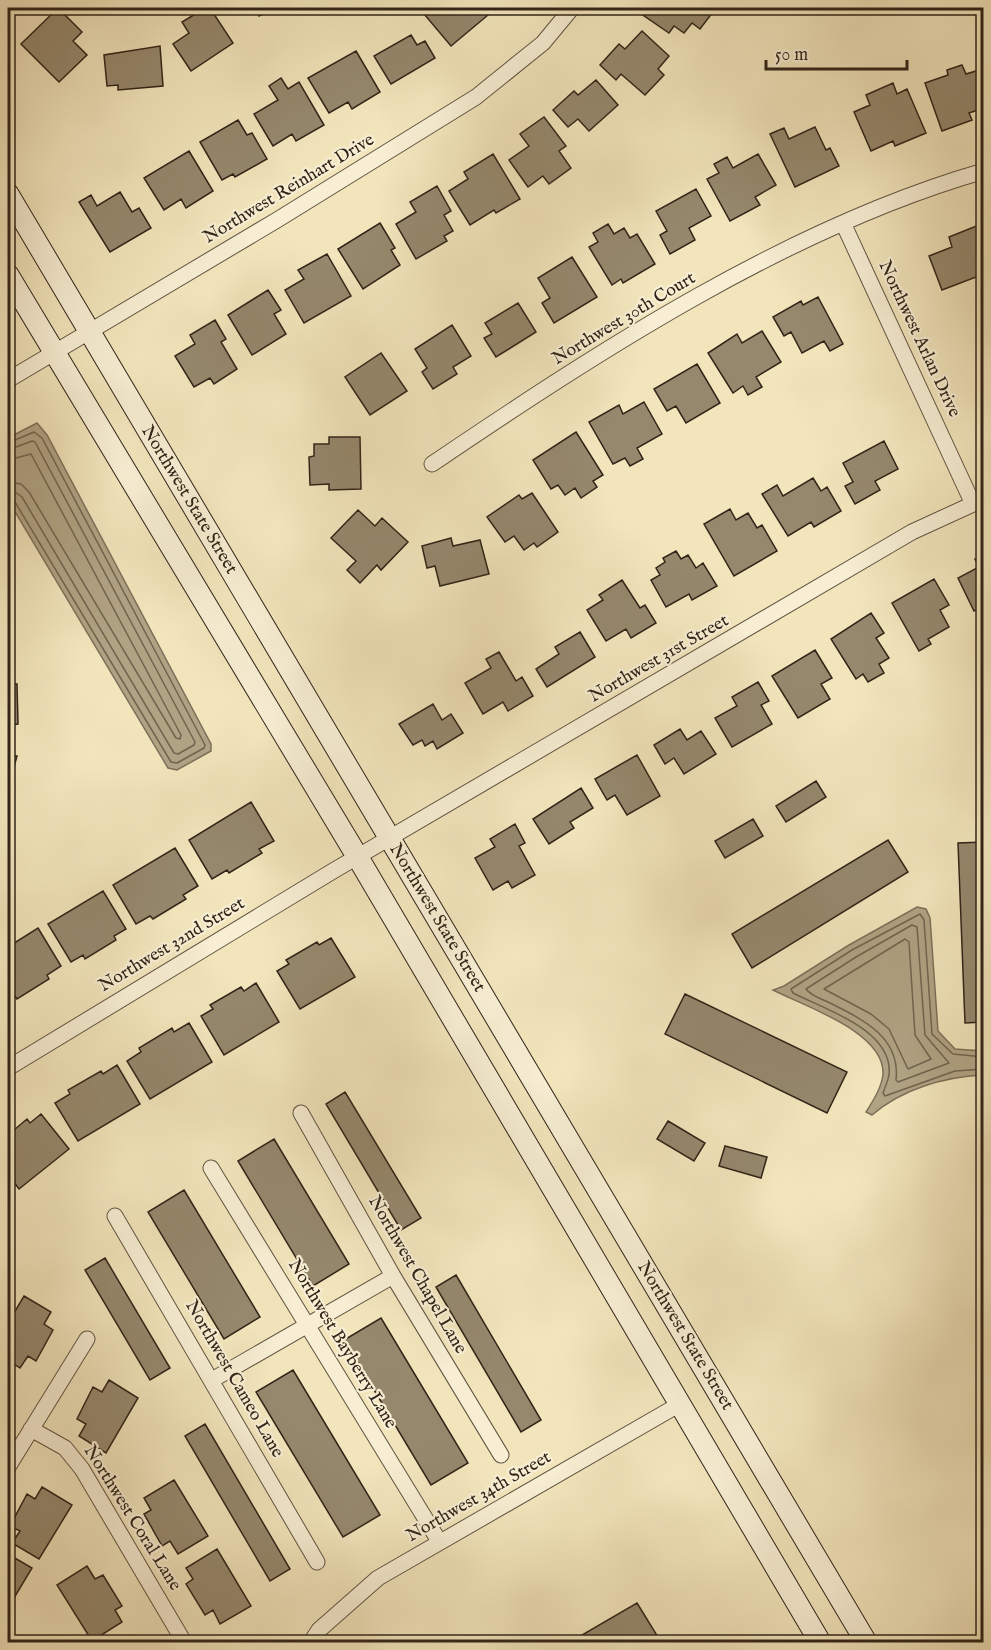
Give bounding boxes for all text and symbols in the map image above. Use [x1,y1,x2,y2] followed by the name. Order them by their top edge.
[766,33,907,71] scale bar
[775,44,808,67] text: 50 m
[199,129,379,249] street label: Northwest Reinhart Drive
[873,257,965,421] street label: Northwest Arlan Drive
[548,267,700,371] street label: Northwest 30th Court
[135,421,243,579] street label: Northwest State Street
[585,610,733,708] street label: Northwest 31st Street
[383,839,491,997] street label: Northwest State Street
[95,892,249,998] street label: Northwest 32nd Street
[362,1192,472,1358] street label: Northwest Chapel Lane
[282,1255,402,1433] street label: Northwest Bayberry Lane
[631,1257,739,1415] street label: Northwest State Street
[180,1296,288,1462] street label: Northwest Cameo Lane
[78,1441,186,1595] street label: Northwest Coral Lane
[403,1446,555,1548] street label: Northwest 34th Street

